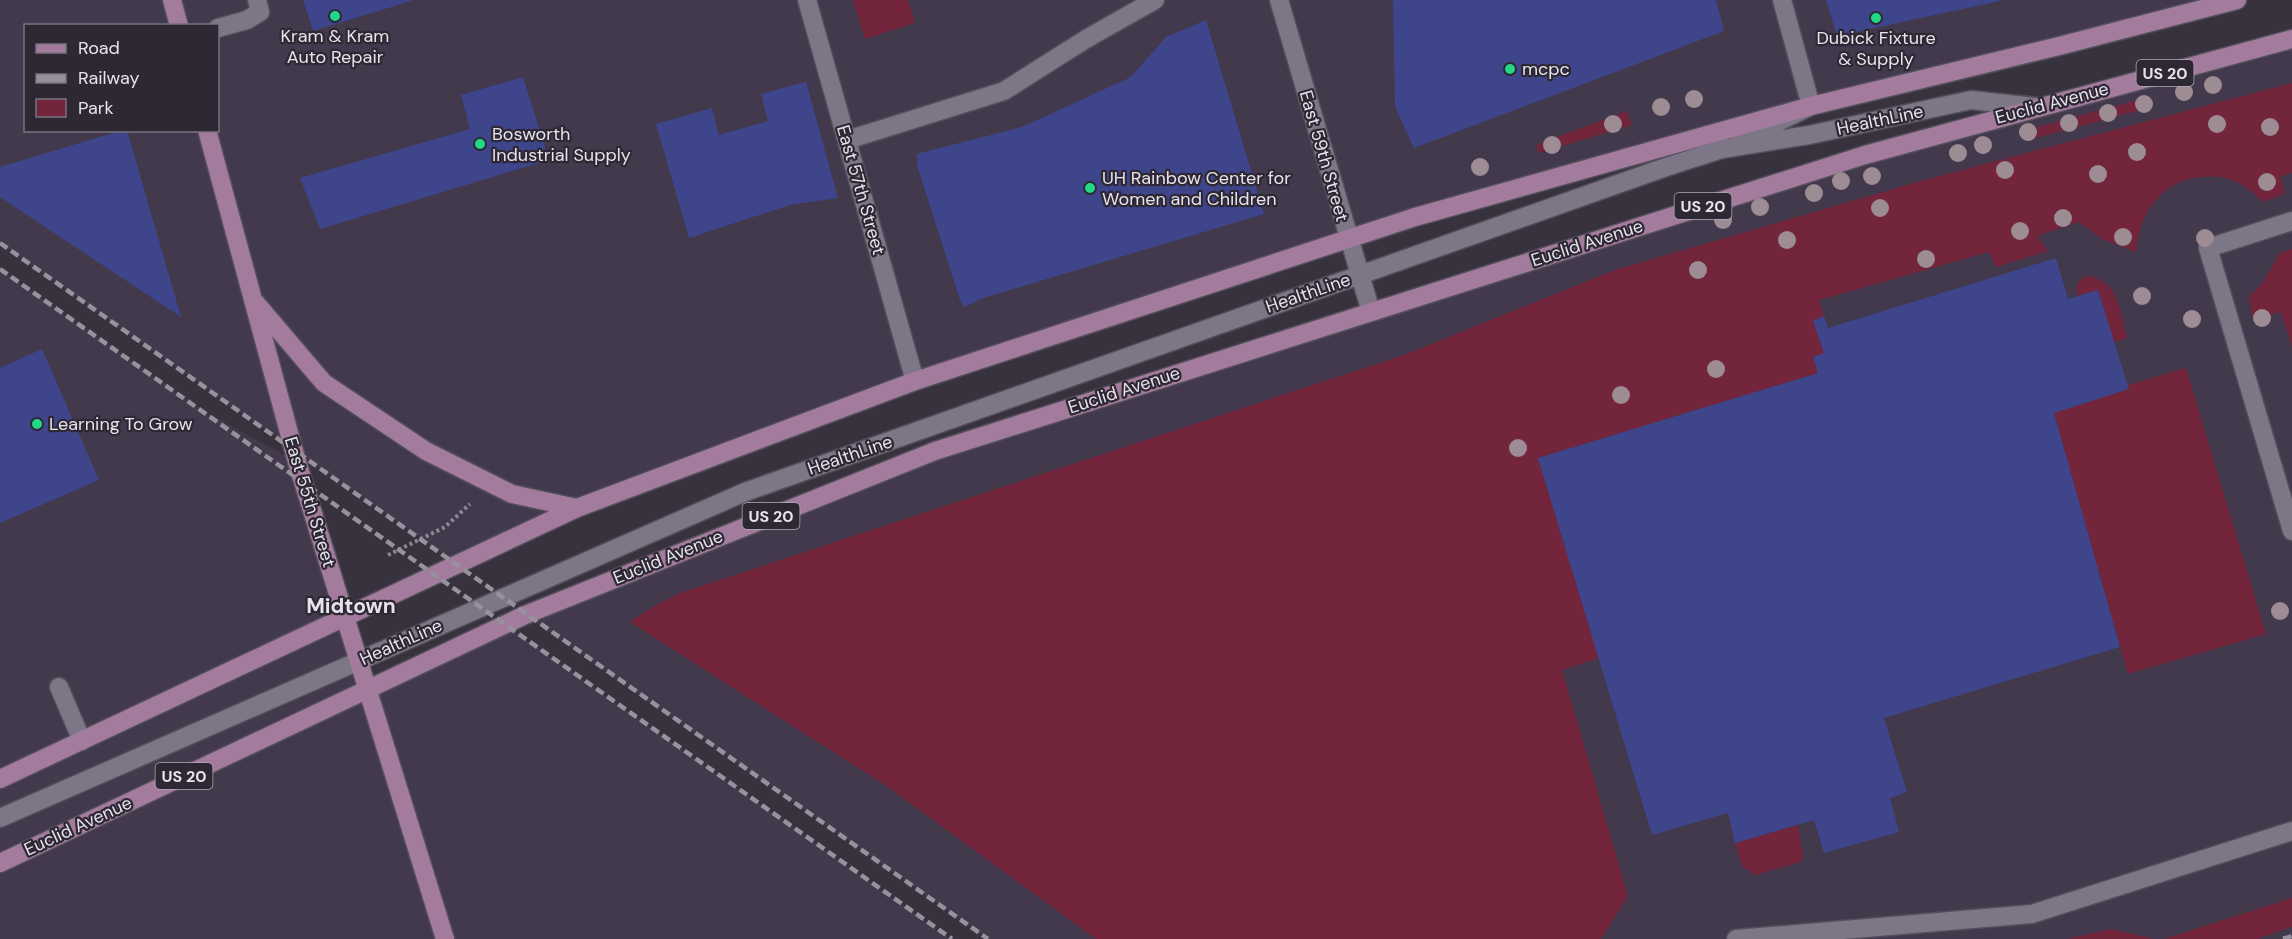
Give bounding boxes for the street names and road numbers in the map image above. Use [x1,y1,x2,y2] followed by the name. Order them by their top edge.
[2136,60,2194,86] road number: US 20
[1993,76,2111,130] street label: Euclid Avenue
[1294,88,1354,224] street label: East 59th Street
[1834,99,1926,141] street label: HealthLine
[831,122,891,258] street label: East 57th Street
[1674,193,1732,219] road number: US 20
[1528,214,1646,272] street label: Euclid Avenue
[1262,267,1354,319] street label: HealthLine
[1065,361,1183,419] street label: Euclid Avenue
[804,429,896,481] street label: HealthLine
[279,434,341,570] street label: East 55th Street
[742,503,800,529] road number: US 20
[610,524,726,590] street label: Euclid Avenue
[356,613,446,671] street label: HealthLine
[156,763,213,789] road number: US 20
[20,791,136,861] street label: Euclid Avenue

